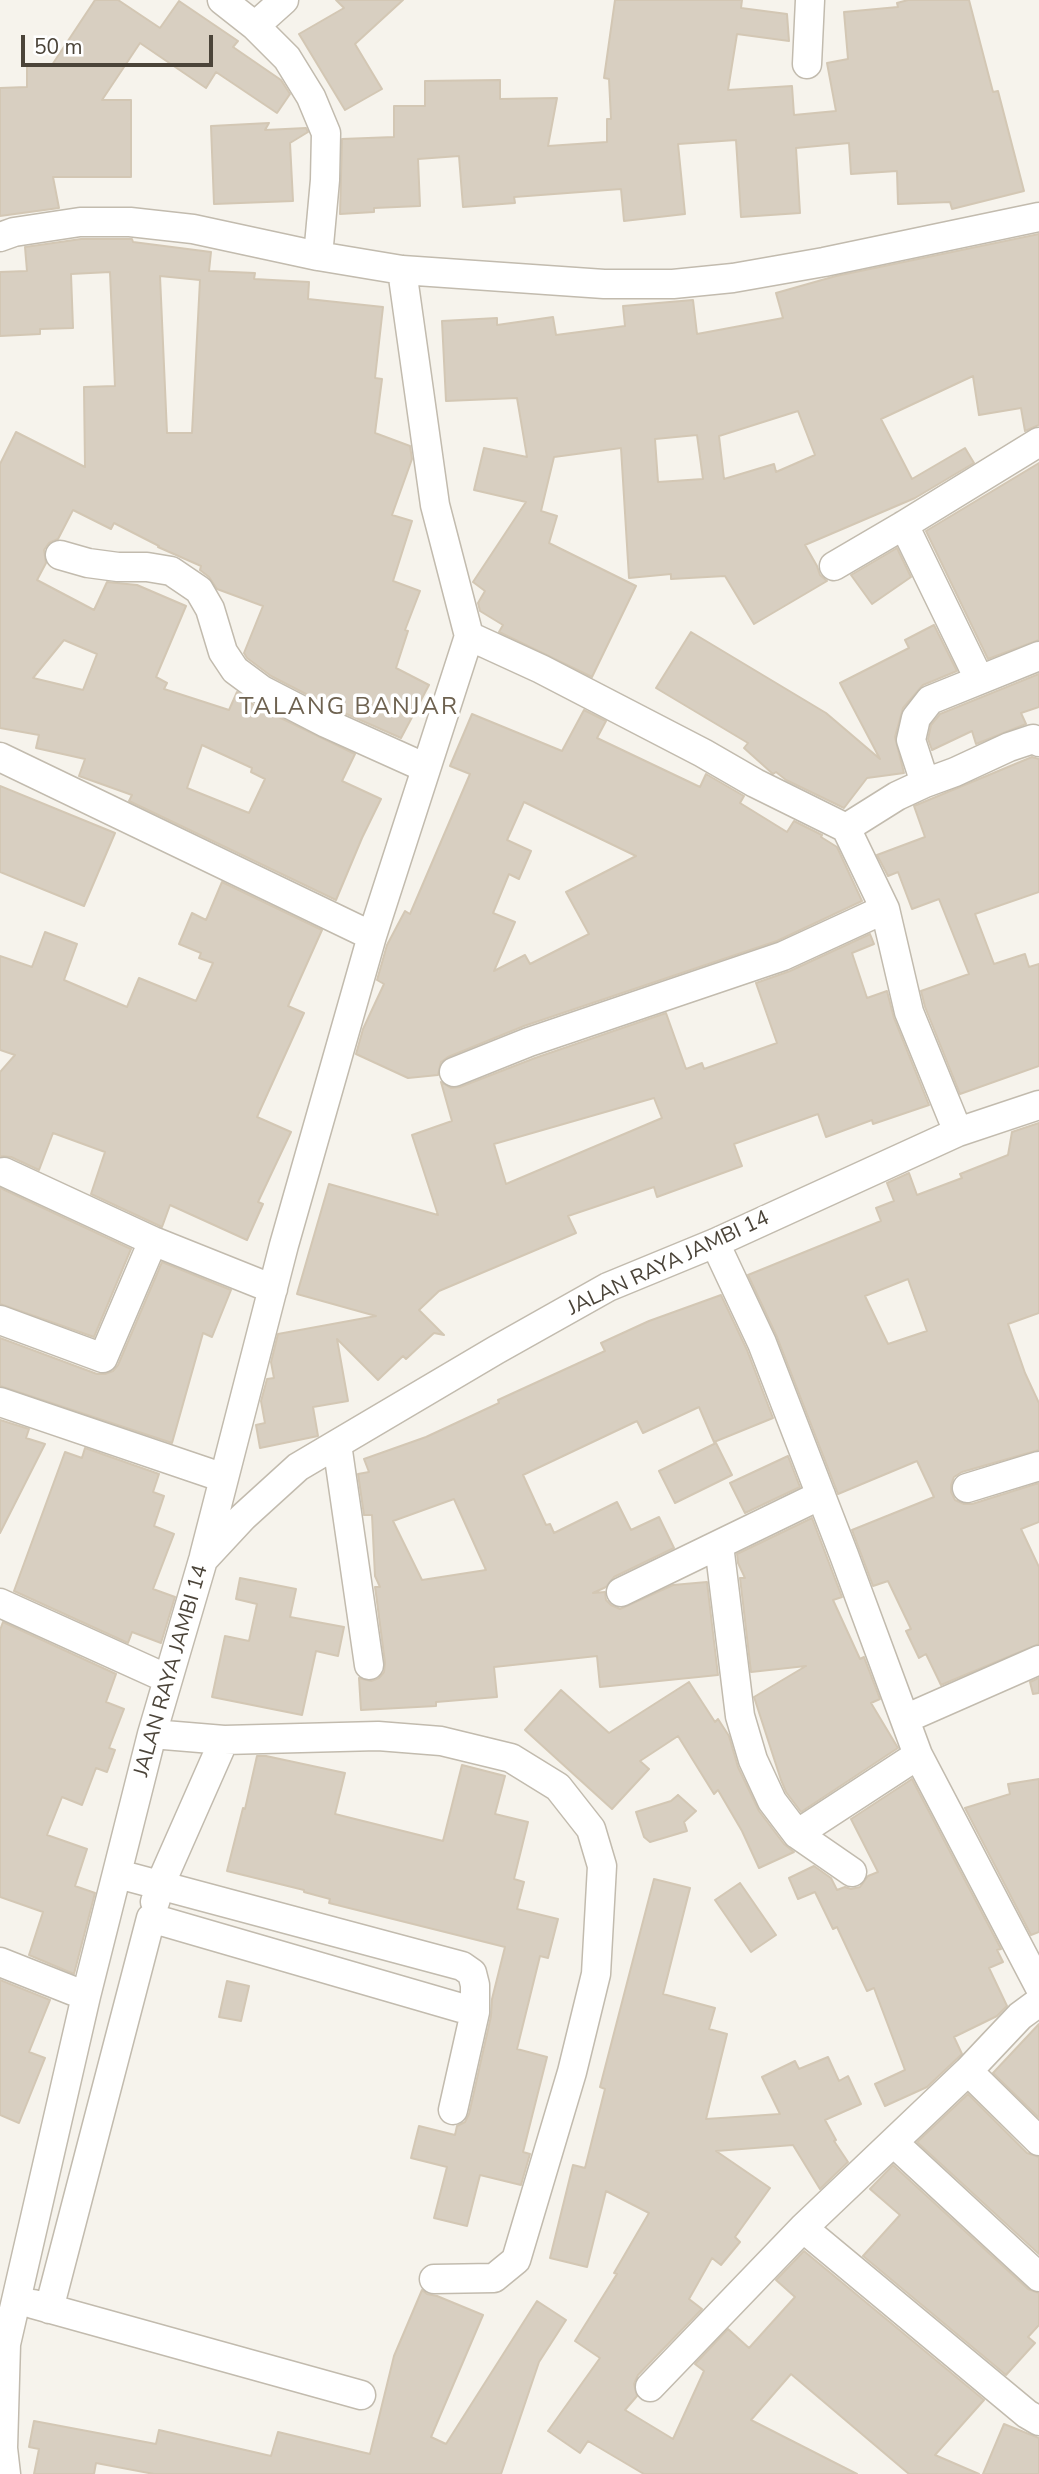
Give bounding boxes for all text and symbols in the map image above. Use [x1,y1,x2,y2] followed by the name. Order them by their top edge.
[24,21,217,65] scale bar
[34,33,83,61] text: 50 m
[241,694,457,722] district label: TALANG BANJAR
[564,1206,774,1322] street label: JALAN RAYA JAMBI 14
[130,1562,214,1780] street label: JALAN RAYA JAMBI 14

